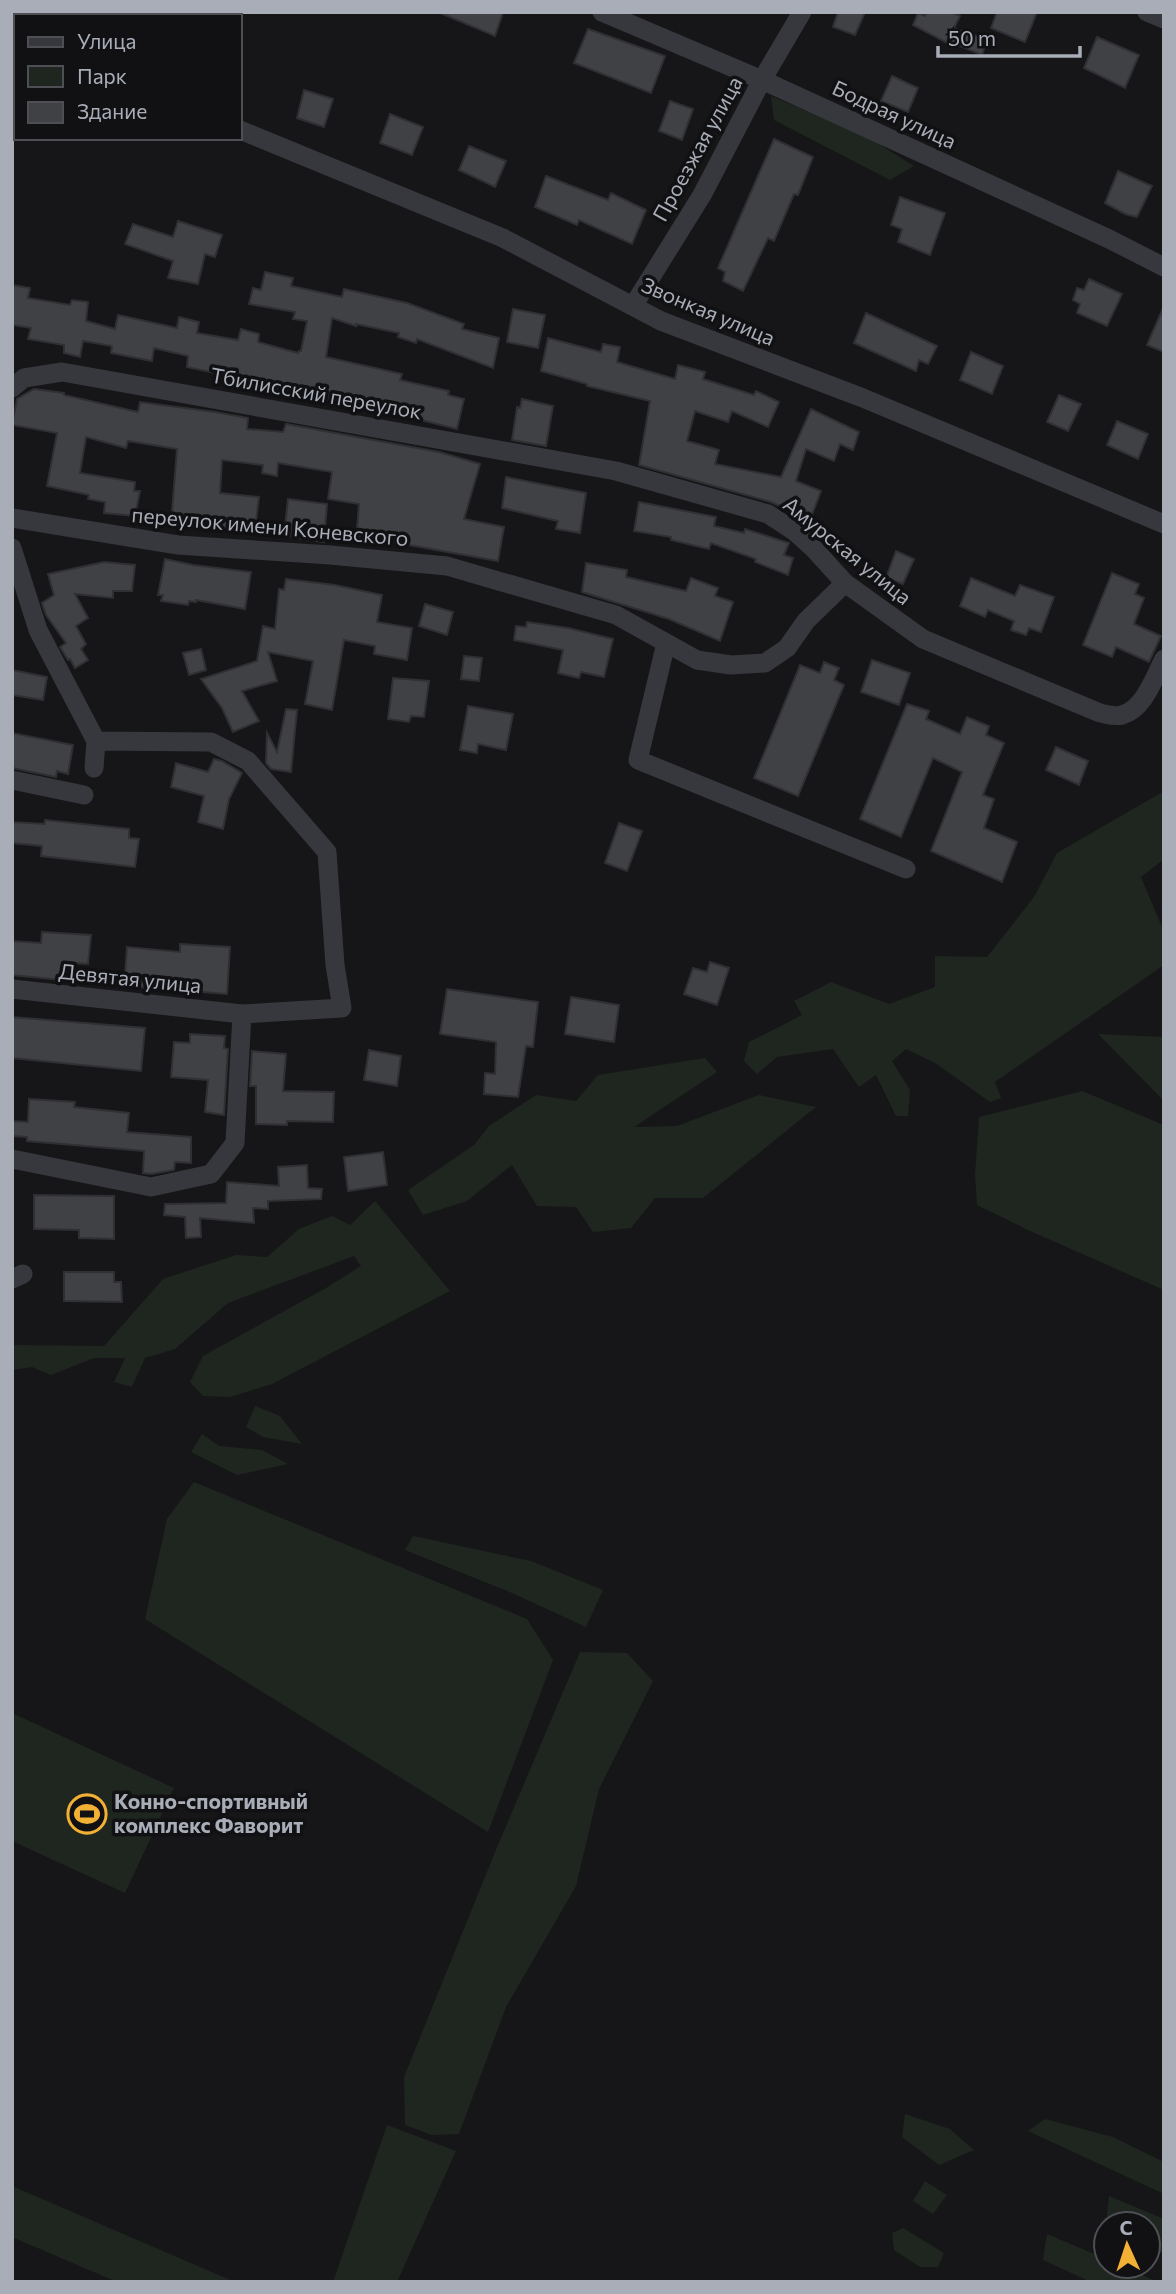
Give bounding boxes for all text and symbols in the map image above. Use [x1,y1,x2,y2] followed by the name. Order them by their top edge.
[14,14,242,140] legend
[938,14,1080,58] scale bar
[948,25,996,50] text: 50 m
[77,28,136,53] text: Улица
[77,63,127,88] text: Парк
[647,71,747,225] street label: Проезжая улица
[829,74,960,153] street label: Бодрая улица
[77,98,147,123] text: Здание
[638,271,779,350] street label: Звонкая улица
[209,362,424,423] street label: Тбилисский переулок
[779,491,917,609] street label: Амурская улица
[131,501,410,550] street label: переулок имени Коневского
[58,958,203,997] street label: Девятая улица
[114,1788,308,1837] place label: Конно-спортивный комплекс Фаворит
[66,1793,108,1835] sports icon: Конно-спортивный комплекс Фаворит
[1092,2210,1162,2280] north arrow
[1119,2216,1133,2239] text: С

